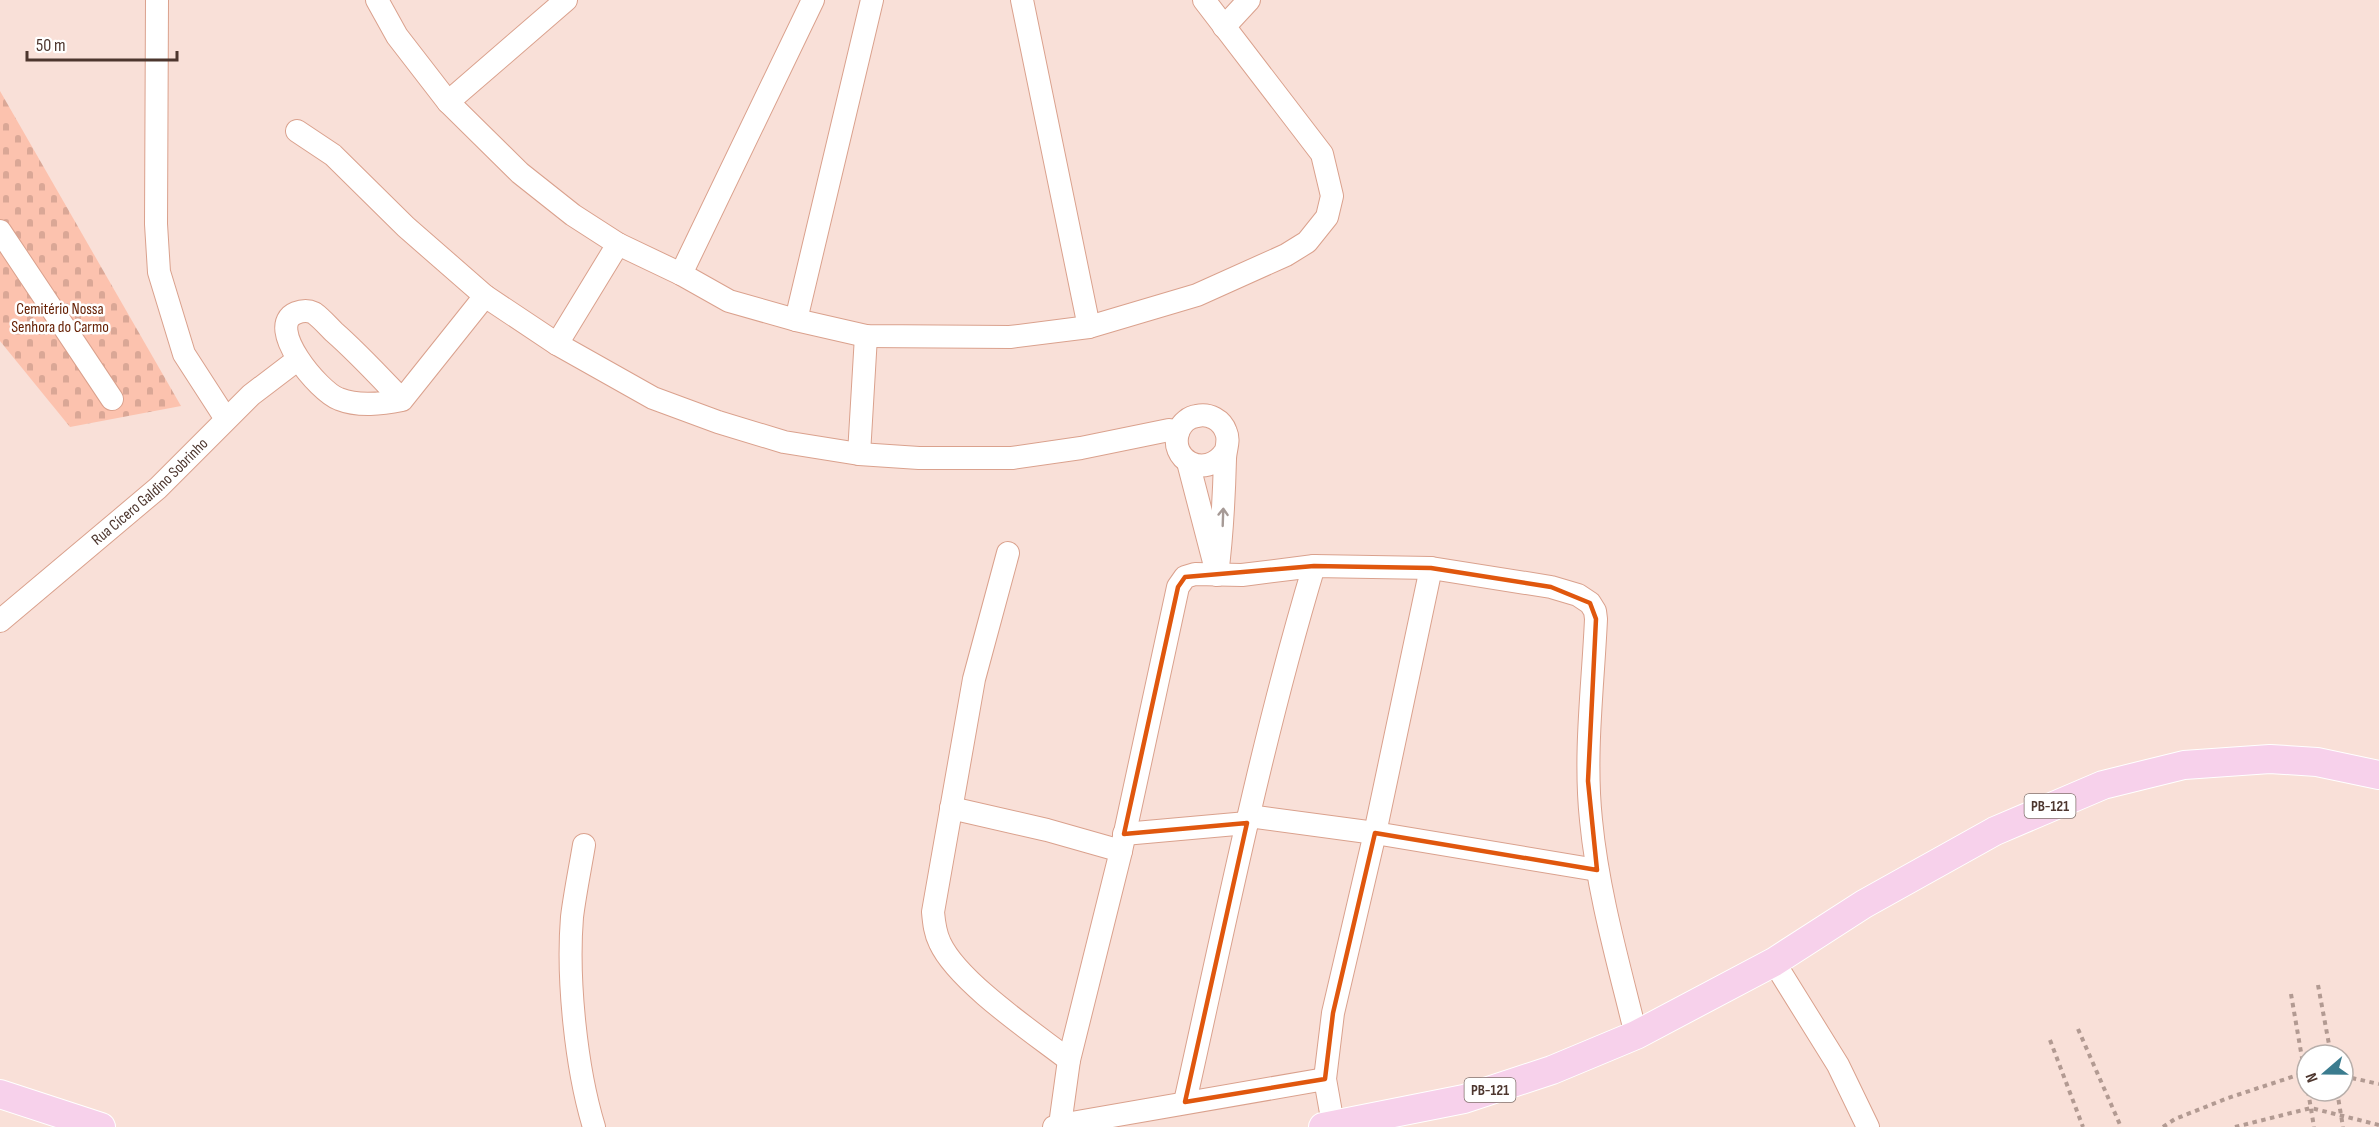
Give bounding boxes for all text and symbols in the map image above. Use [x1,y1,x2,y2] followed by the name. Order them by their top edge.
[27,24,177,62] scale bar
[36,35,66,56] text: 50 m
[11,300,109,337] park label: Cemitério Nossa Senhora do Carmo
[88,434,212,549] street label: Rua Cícero Galdino Sobrinho
[1217,507,1228,527] one-way arrow
[2024,794,2076,818] road number: PB-121
[2295,1043,2355,1103] north arrow
[2302,1070,2323,1085] text: N
[1464,1078,1516,1102] road number: PB-121

